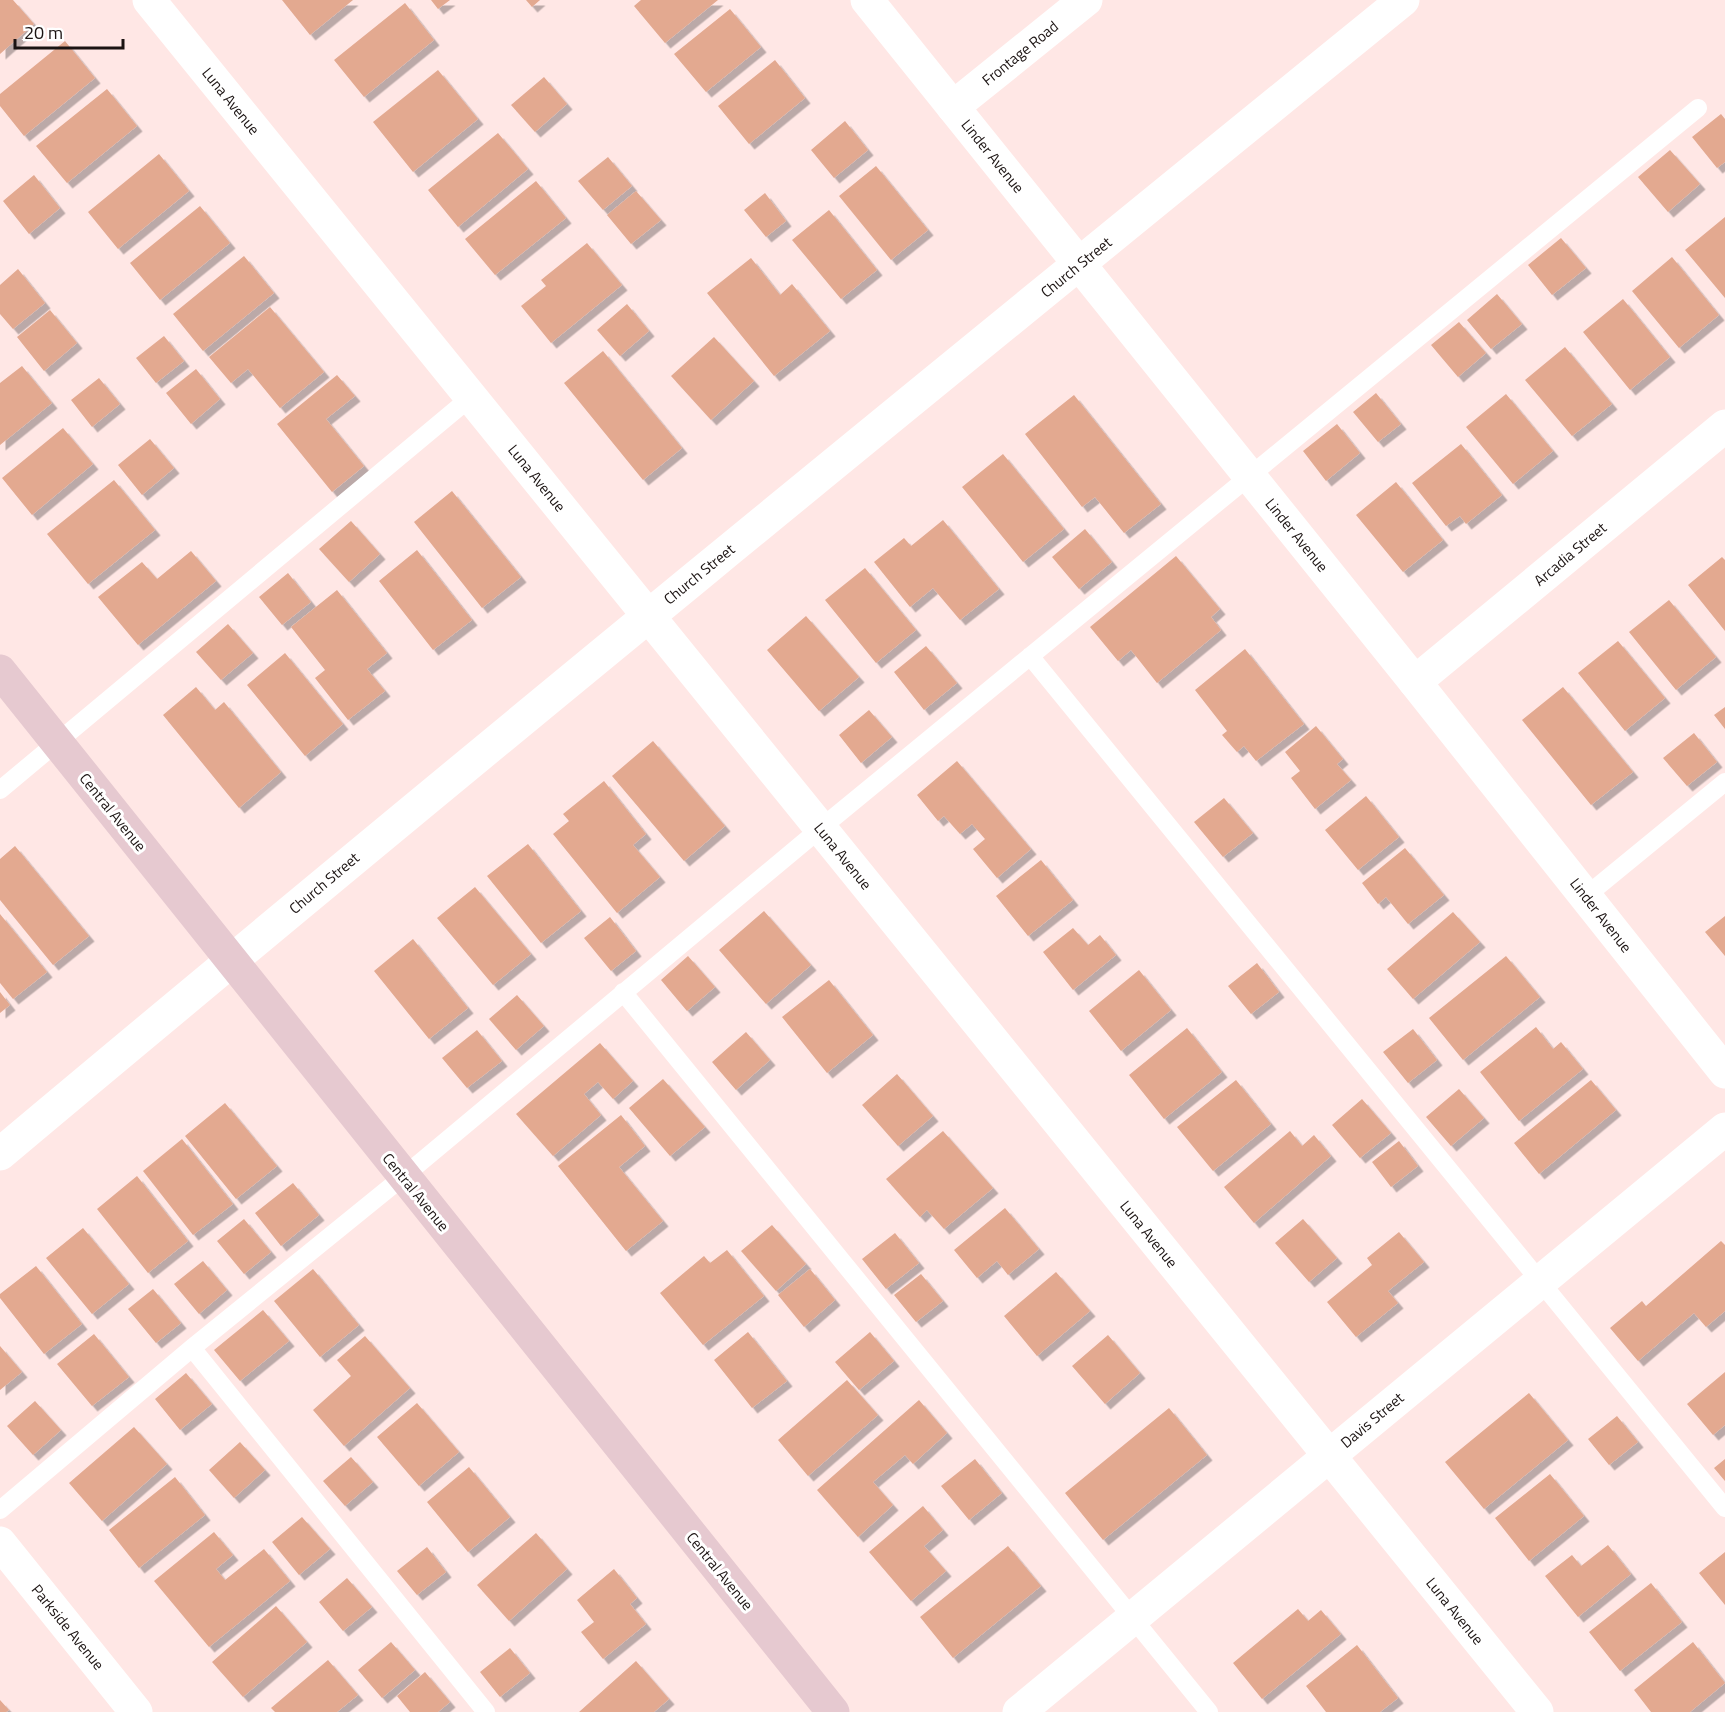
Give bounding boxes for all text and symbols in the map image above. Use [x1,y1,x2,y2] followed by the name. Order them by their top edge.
[15,12,123,50] scale bar
[977,15,1063,91] street label: Frontage Road
[24,19,63,46] text: 20 m
[197,62,265,140] street label: Luna Avenue
[956,114,1030,198] street label: Linder Avenue
[1035,231,1117,303] street label: Church Street
[503,439,571,517] street label: Luna Avenue
[1260,493,1334,577] street label: Linder Avenue
[1529,516,1612,591] street label: Arcadia Street
[658,538,740,610] street label: Church Street
[74,768,152,856] street label: Central Avenue
[809,817,877,895] street label: Luna Avenue
[284,846,365,919] street label: Church Street
[1564,873,1638,957] street label: Linder Avenue
[377,1148,455,1236] street label: Central Avenue
[1115,1195,1183,1273] street label: Luna Avenue
[1335,1386,1409,1453] street label: Davis Street
[681,1527,759,1615] street label: Central Avenue
[1421,1572,1489,1650] street label: Luna Avenue
[26,1579,110,1675] street label: Parkside Avenue

